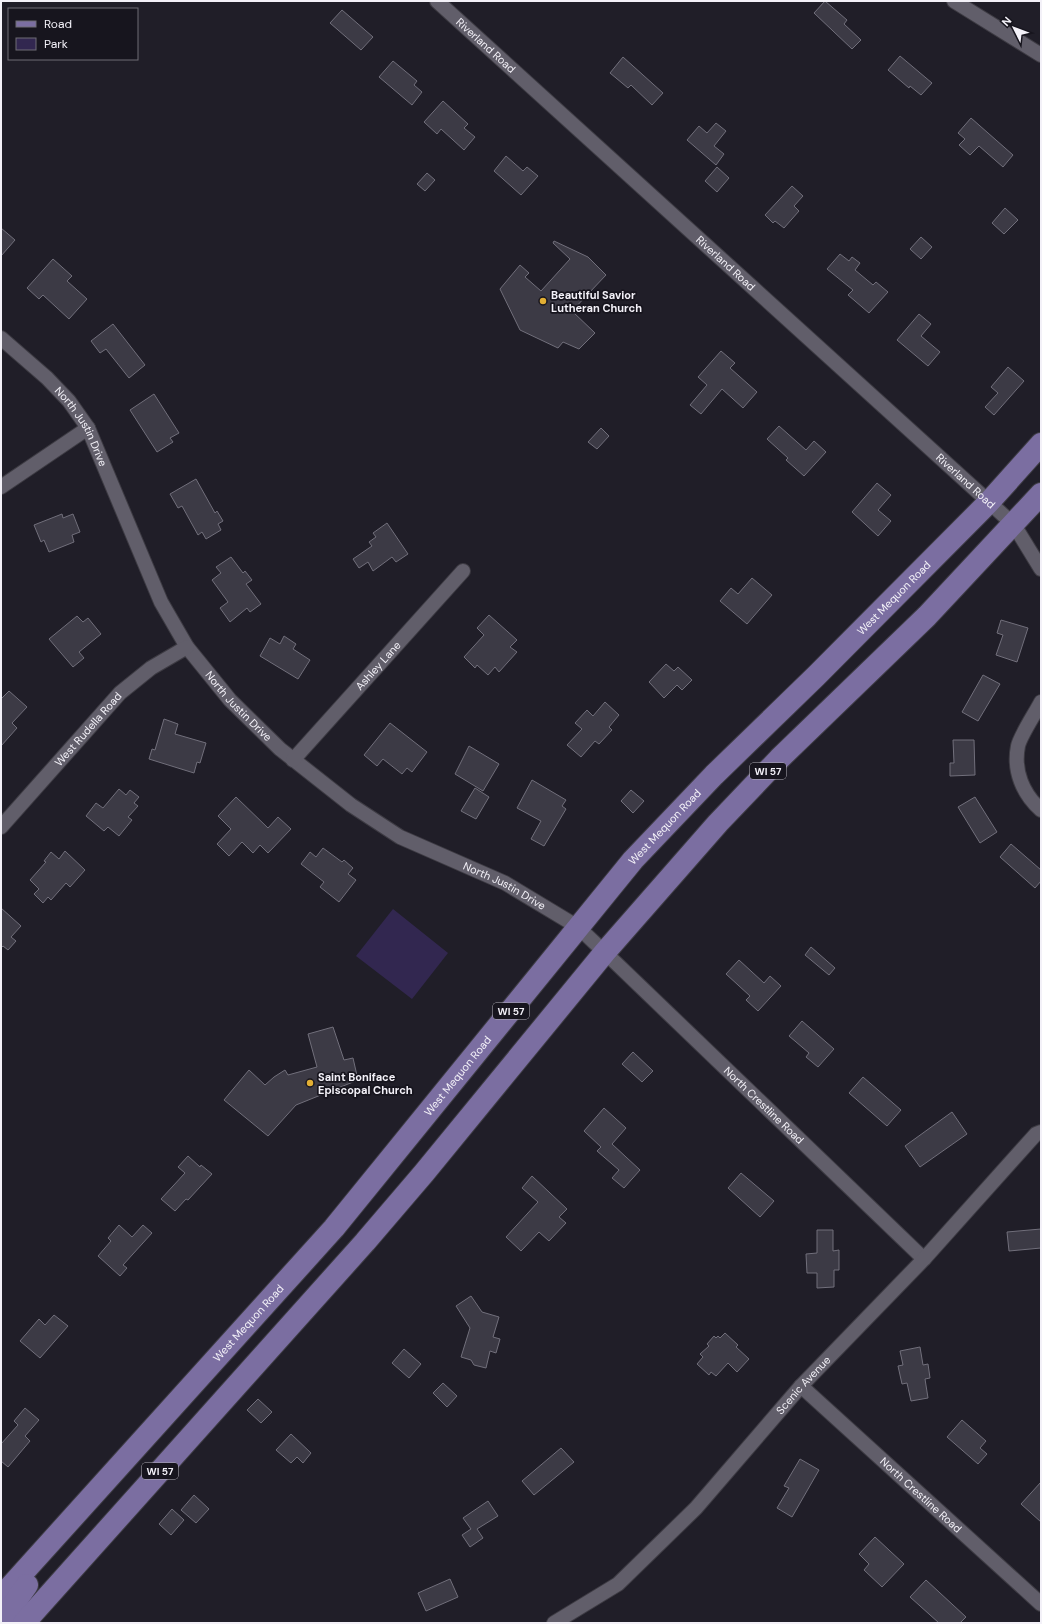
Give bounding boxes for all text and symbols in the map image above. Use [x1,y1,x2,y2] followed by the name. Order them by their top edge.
[8,8,138,60] legend
[994,8,1034,48] north arrow
[999,14,1014,29] text: N
[453,15,519,76] street label: Riverland Road
[44,16,72,32] text: Road
[44,36,68,52] text: Park
[693,233,758,294] street label: Riverland Road
[551,288,642,315] place label: Beautiful Savior Lutheran Church
[538,296,548,306] marker: Beautiful Savior Lutheran Church
[52,384,110,468] street label: North Justin Drive
[933,450,998,511] street label: Riverland Road
[854,558,934,638] street label: West Mequon Road
[352,638,404,693] street label: Ashley Lane
[202,668,275,744] street label: North Justin Drive
[51,689,125,769] street label: West Rudella Road
[750,763,786,779] road number: WI 57
[625,786,704,868] street label: West Mequon Road
[461,859,548,913] street label: North Justin Drive
[493,1003,529,1019] road number: WI 57
[421,1033,494,1119] street label: West Mequon Road
[721,1063,807,1147] street label: North Crestline Road
[318,1070,413,1097] place label: Saint Boniface Episcopal Church
[305,1078,315,1088] marker: Saint Boniface Episcopal Church
[210,1282,287,1365] street label: West Mequon Road
[773,1353,833,1417] street label: Scenic Avenue
[877,1454,965,1536] street label: North Crestline Road
[142,1463,178,1479] road number: WI 57

